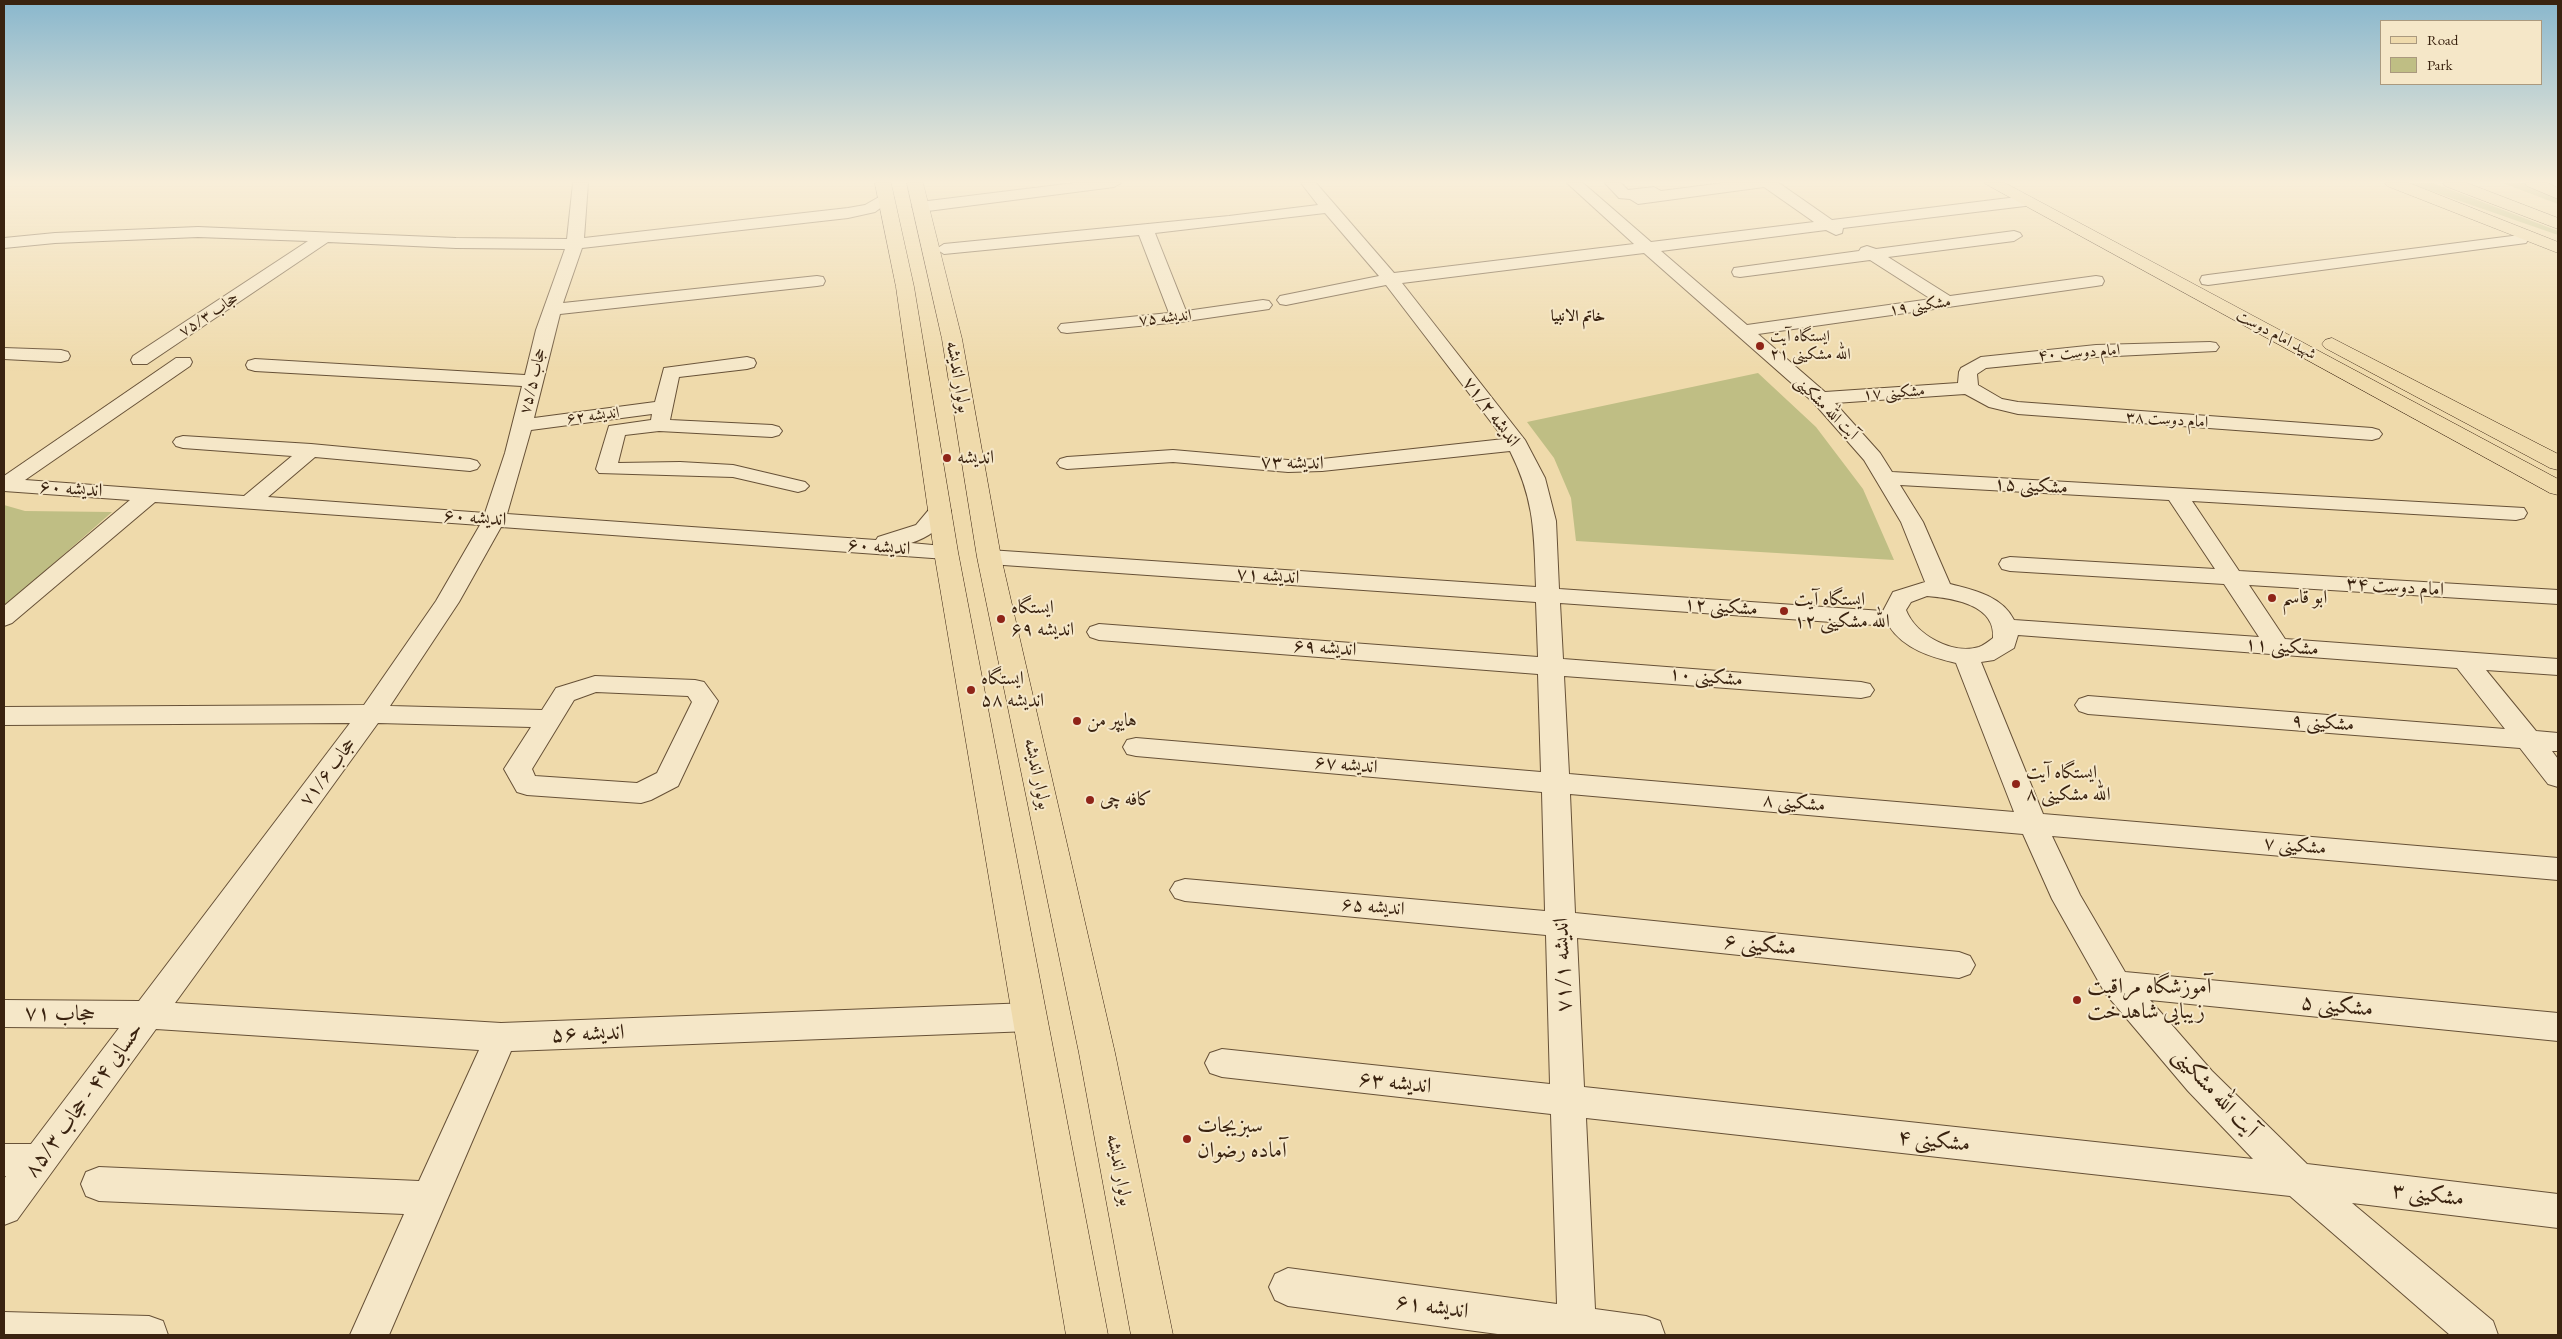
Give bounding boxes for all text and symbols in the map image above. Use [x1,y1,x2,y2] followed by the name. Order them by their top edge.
[2380,20,2542,85] legend
[2427,30,2458,49] text: Road
[2427,55,2453,74] text: Park
[175,289,243,341] street label: حجاب ۷۵/۳
[1888,292,1952,320] street label: مشکینی ۱۹
[1138,306,1192,330] street label: اندیشه ۷۵
[2233,306,2319,364] street label: شهید امام دوست
[1551,307,1605,327] district label: خاتم الانبیا
[1770,327,1851,365] place label: ایستگاه آیت الله مشکینی ۲۱
[940,339,976,415] street label: بولوار اندیشه
[1754,340,1766,352] marker: ایستگاه آیت الله مشکینی ۲۱
[2037,341,2121,365] street label: امام دوست ۴۰
[516,346,550,416] street label: حجاب ۷۵/۵
[1457,372,1525,452] street label: اندیشه ۷۱/۲
[1790,372,1862,444] street label: آیت الله مشکینی
[1862,381,1926,405] street label: مشکینی ۱۷
[565,403,621,429] street label: اندیشه ۶۲
[2125,408,2209,432] street label: امام دوست ۳۸
[957,447,994,469] place label: اندیشه
[1260,451,1324,475] street label: اندیشه ۷۳
[941,452,953,464] marker: اندیشه
[1994,473,2068,499] street label: مشکینی ۱۵
[39,475,103,503] street label: اندیشه ۶۰
[443,504,507,532] street label: اندیشه ۶۰
[847,533,911,561] street label: اندیشه ۶۰
[1236,562,1300,590] street label: اندیشه ۷۱
[2345,572,2445,602] street label: امام دوست ۳۴
[2282,587,2327,609] place label: ابو قاسم
[1794,589,1890,633] place label: ایستگاه آیت الله مشکینی ۱۲
[2266,592,2278,604] marker: ابو قاسم
[1683,593,1759,621] street label: مشکینی ۱۲
[1011,597,1074,641] place label: ایستگاه اندیشه ۶۹
[1778,605,1790,617] marker: ایستگاه آیت الله مشکینی ۱۲
[995,613,1007,625] marker: ایستگاه اندیشه ۶۹
[2244,633,2320,661] street label: مشکینی ۱۱
[1293,634,1357,662] street label: اندیشه ۶۹
[1668,662,1744,692] street label: مشکینی ۱۰
[981,668,1044,712] place label: ایستگاه اندیشه ۵۸
[965,684,977,696] marker: ایستگاه اندیشه ۵۸
[2291,709,2355,737] street label: مشکینی ۹
[1087,710,1137,732] place label: هایپر من
[1071,715,1083,727] marker: هایپر من
[295,733,361,811] street label: حجاب ۷۱/۶
[1018,736,1056,812] street label: بولوار اندیشه
[1314,751,1378,779] street label: اندیشه ۶۷
[2026,762,2111,806] place label: ایستگاه آیت الله مشکینی ۸
[2010,778,2022,790] marker: ایستگاه آیت الله مشکینی ۸
[1100,789,1152,811] place label: کافه چی
[1762,789,1826,817] street label: مشکینی ۸
[1084,794,1096,806] marker: کافه چی
[2263,832,2327,860] street label: مشکینی ۷
[1341,893,1405,921] street label: اندیشه ۶۵
[1548,917,1578,1013] street label: اندیشه ۷۱/۱
[1722,928,1798,962] street label: مشکینی ۶
[2087,974,2212,1026] place label: آموزشگاه مراقبت زیبایی شاهدخت
[2299,989,2375,1023] street label: مشکینی ۵
[2071,994,2083,1006] marker: آموزشگاه مراقبت زیبایی شاهدخت
[24,1000,96,1028] street label: حجاب ۷۱
[19,1017,149,1183] street label: حسابی ۴۴ - حجاب ۸۵/۳
[551,1020,625,1048] street label: اندیشه ۵۶
[2167,1043,2263,1143] street label: آیت الله مشکینی
[1357,1066,1433,1100] street label: اندیشه ۶۳
[1197,1113,1287,1164] place label: سبزیجات آماده رضوان
[1896,1124,1972,1158] street label: مشکینی ۴
[1101,1132,1137,1208] street label: بولوار اندیشه
[1181,1133,1193,1145] marker: سبزیجات آماده رضوان
[2390,1177,2466,1213] street label: مشکینی ۳
[1394,1289,1470,1325] street label: اندیشه ۶۱

